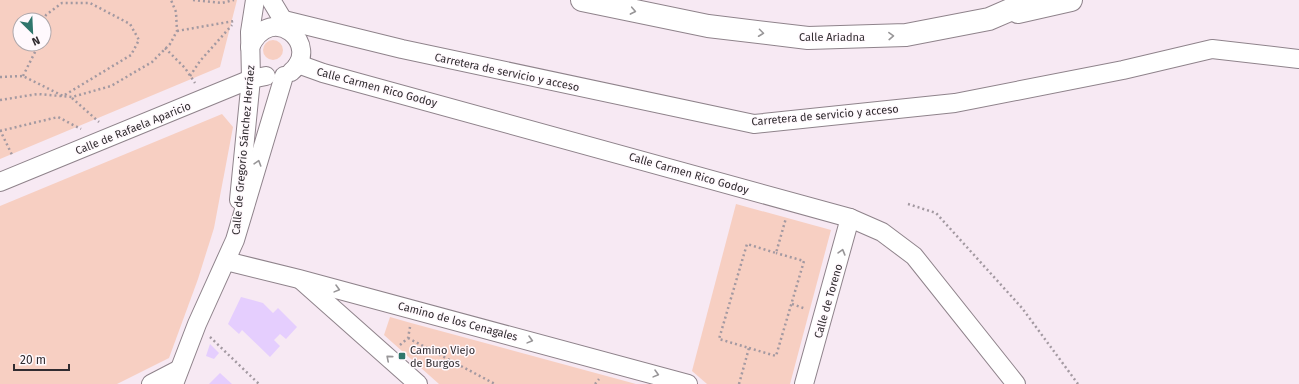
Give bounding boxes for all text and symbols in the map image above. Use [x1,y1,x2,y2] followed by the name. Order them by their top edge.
[630,6,637,14] one-way arrow
[12,12,52,52] north arrow
[758,28,765,37] one-way arrow
[799,31,865,44] street label: Calle Ariadna
[888,32,894,40] one-way arrow
[30,33,42,48] text: N
[433,51,581,94] street label: Carretera de servicio y acceso
[230,64,257,235] street label: Calle de Gregorio Sánchez Herráez
[315,65,439,110] street label: Calle Carmen Rico Godoy
[73,99,193,158] street label: Calle de Rafaela Aparicio
[751,103,899,128] street label: Carretera de servicio y acceso
[627,150,751,197] street label: Calle Carmen Rico Godoy
[253,160,262,167] one-way arrow
[837,249,846,256] one-way arrow
[812,262,845,340] street label: Calle de Toreno
[333,284,340,293] one-way arrow
[397,299,519,344] street label: Camino de los Cenagales
[527,336,533,344] one-way arrow
[410,344,475,370] place label: Camino Viejo de Burgos
[14,346,69,372] scale bar
[397,351,407,361] marker: Camino Viejo de Burgos
[20,353,46,367] text: 20 m
[386,355,394,363] one-way arrow
[652,369,659,378] one-way arrow

